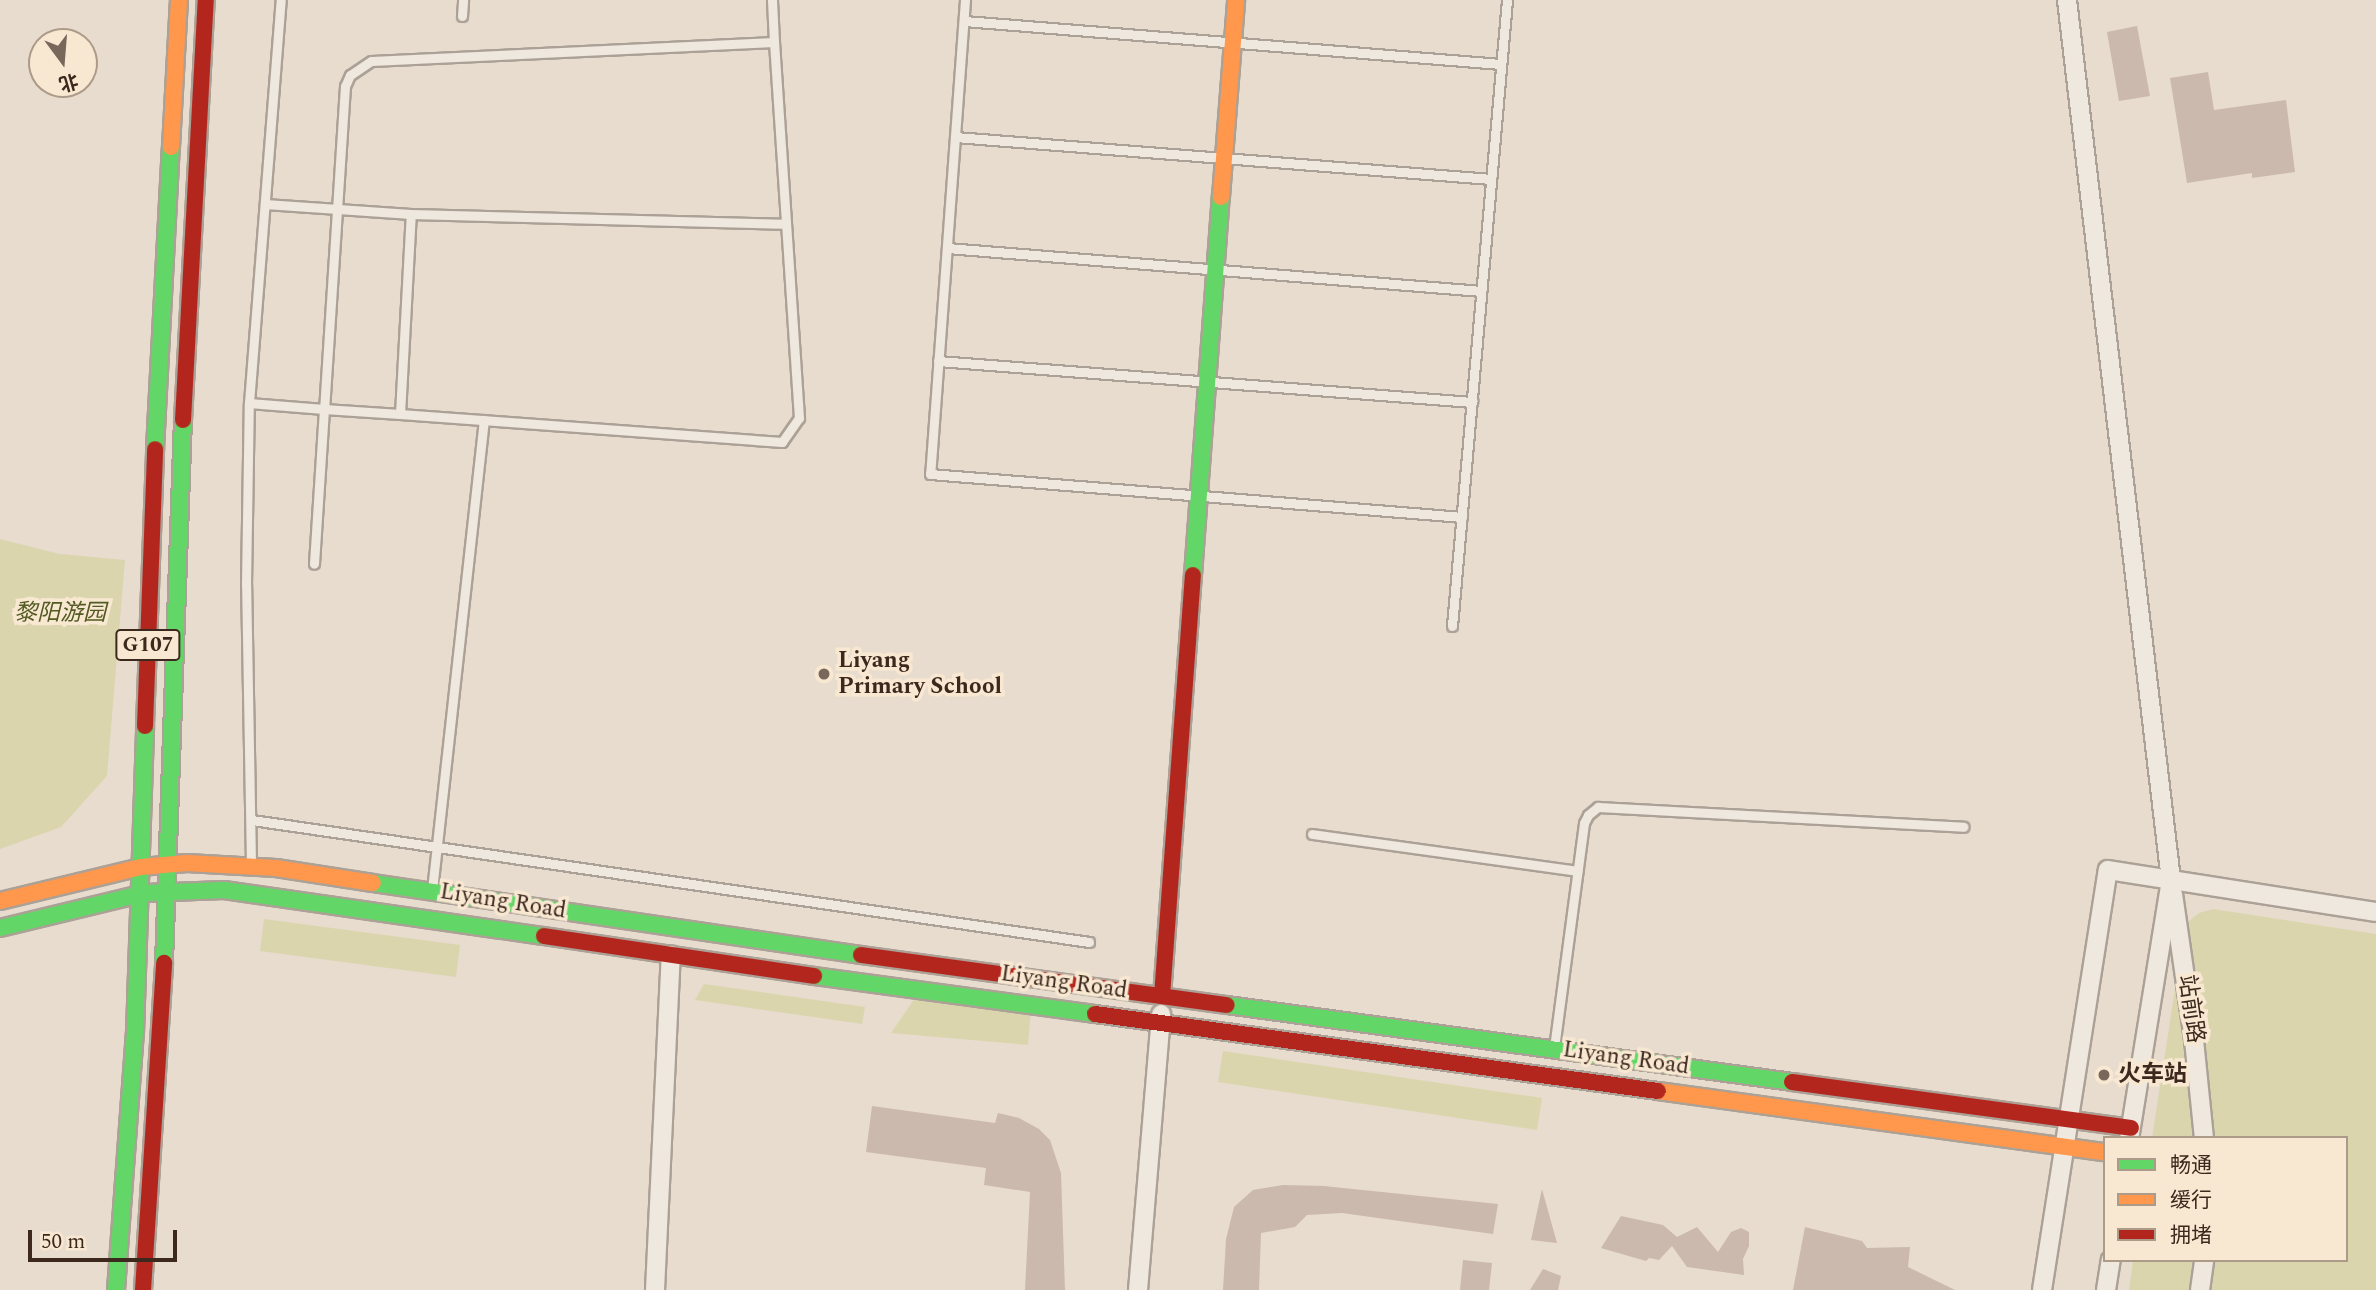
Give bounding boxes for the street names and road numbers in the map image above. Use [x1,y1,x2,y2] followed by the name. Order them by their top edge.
[115,628,181,662] road number: G107
[438,878,568,926] street label: Liyang Road
[999,960,1129,1006] street label: Liyang Road
[2172,973,2208,1045] street label: 站前路
[1561,1036,1691,1082] street label: Liyang Road

